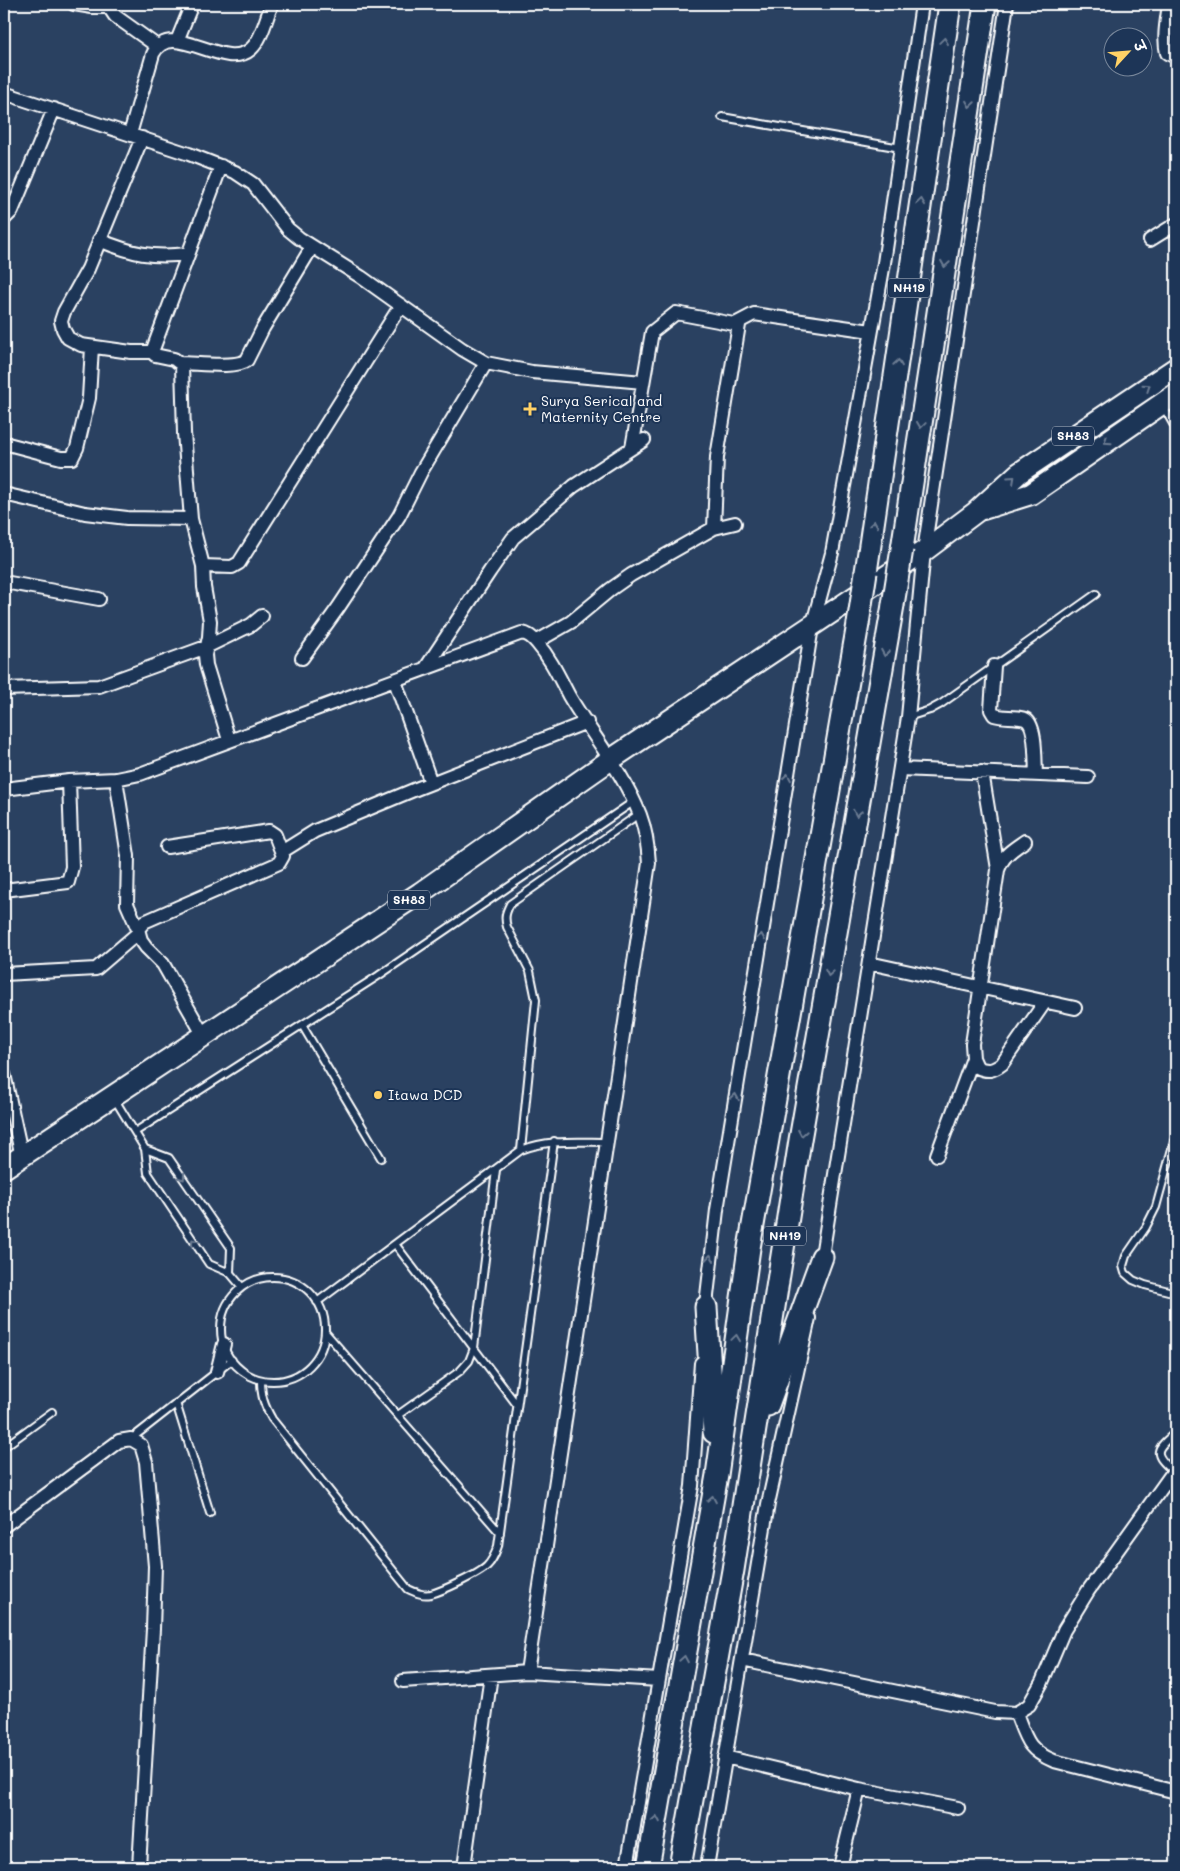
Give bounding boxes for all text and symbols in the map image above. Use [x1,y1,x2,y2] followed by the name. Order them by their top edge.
[1102,28,1152,78] north arrow
[1129,36,1151,56] text: उ
[938,37,949,45] one-way arrow
[965,99,975,108] one-way arrow
[915,198,926,206] one-way arrow
[940,260,950,269] one-way arrow
[888,278,930,298] road number: NH19
[892,359,902,367] one-way arrow
[1141,384,1150,393] one-way arrow
[541,391,662,426] place label: Surya Serical and Maternity Centre
[523,402,537,416] marker: Surya Serical and Maternity Centre
[916,421,927,429] one-way arrow
[1052,426,1094,446] road number: SH83
[1103,435,1113,444] one-way arrow
[1007,476,1016,485] one-way arrow
[868,519,878,528] one-way arrow
[880,649,890,657] one-way arrow
[782,772,792,781] one-way arrow
[853,809,863,817] one-way arrow
[388,890,430,910] road number: SH83
[756,933,766,941] one-way arrow
[825,969,835,978] one-way arrow
[388,1085,462,1104] place label: Itawa DCD
[372,1089,384,1101] marker: Itawa DCD
[730,1093,740,1102] one-way arrow
[797,1129,807,1138] one-way arrow
[176,1171,185,1181] one-way arrow
[764,1226,806,1246] road number: NH19
[191,1238,201,1247] one-way arrow
[704,1254,715,1262] one-way arrow
[730,1334,741,1342] one-way arrow
[707,1495,717,1503] one-way arrow
[679,1655,689,1664] one-way arrow
[651,1815,661,1824] one-way arrow

